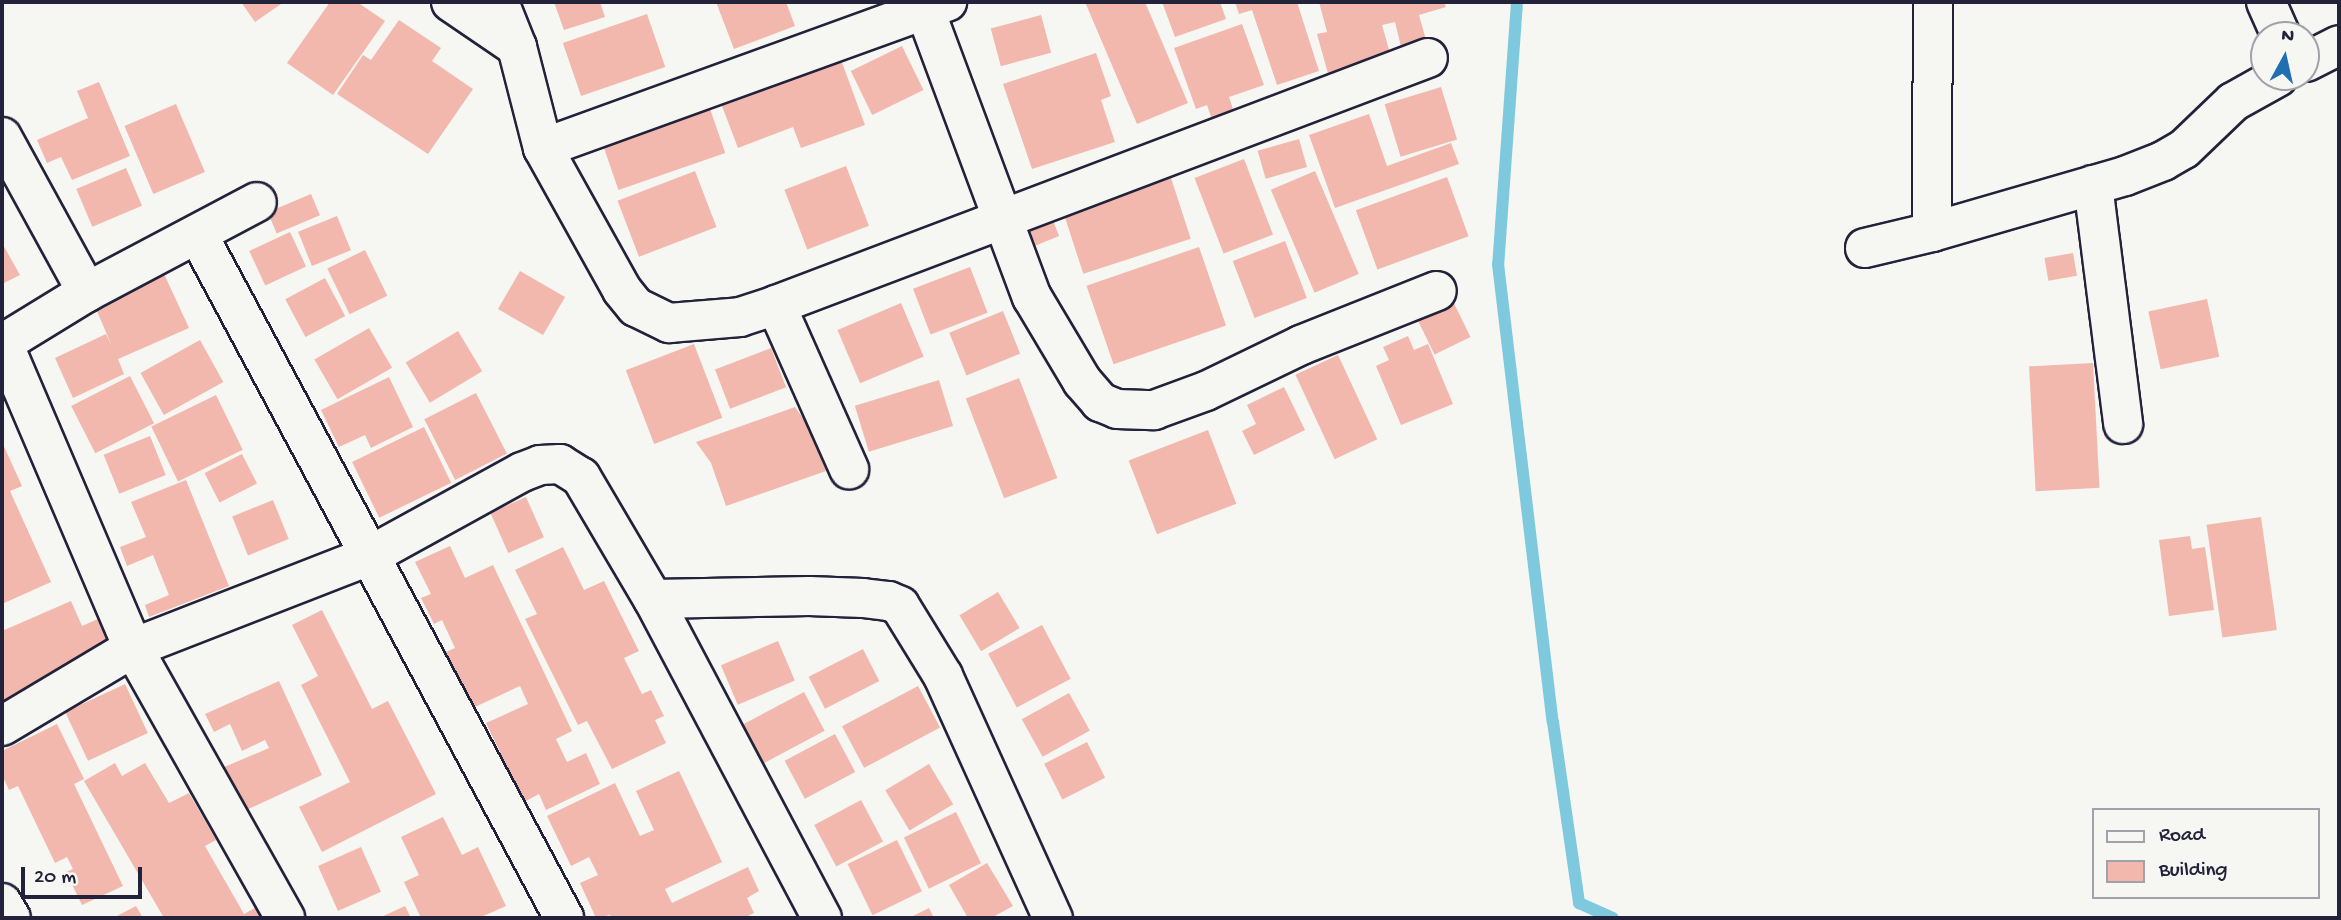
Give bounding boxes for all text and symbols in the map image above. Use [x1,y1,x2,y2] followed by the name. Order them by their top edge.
[2250,21,2320,91] north arrow
[2280,24,2295,49] text: N
[2092,808,2320,899] legend
[2159,824,2205,849] text: Road
[24,853,145,897] scale bar
[2159,859,2228,884] text: Building
[34,866,76,891] text: 20 m

